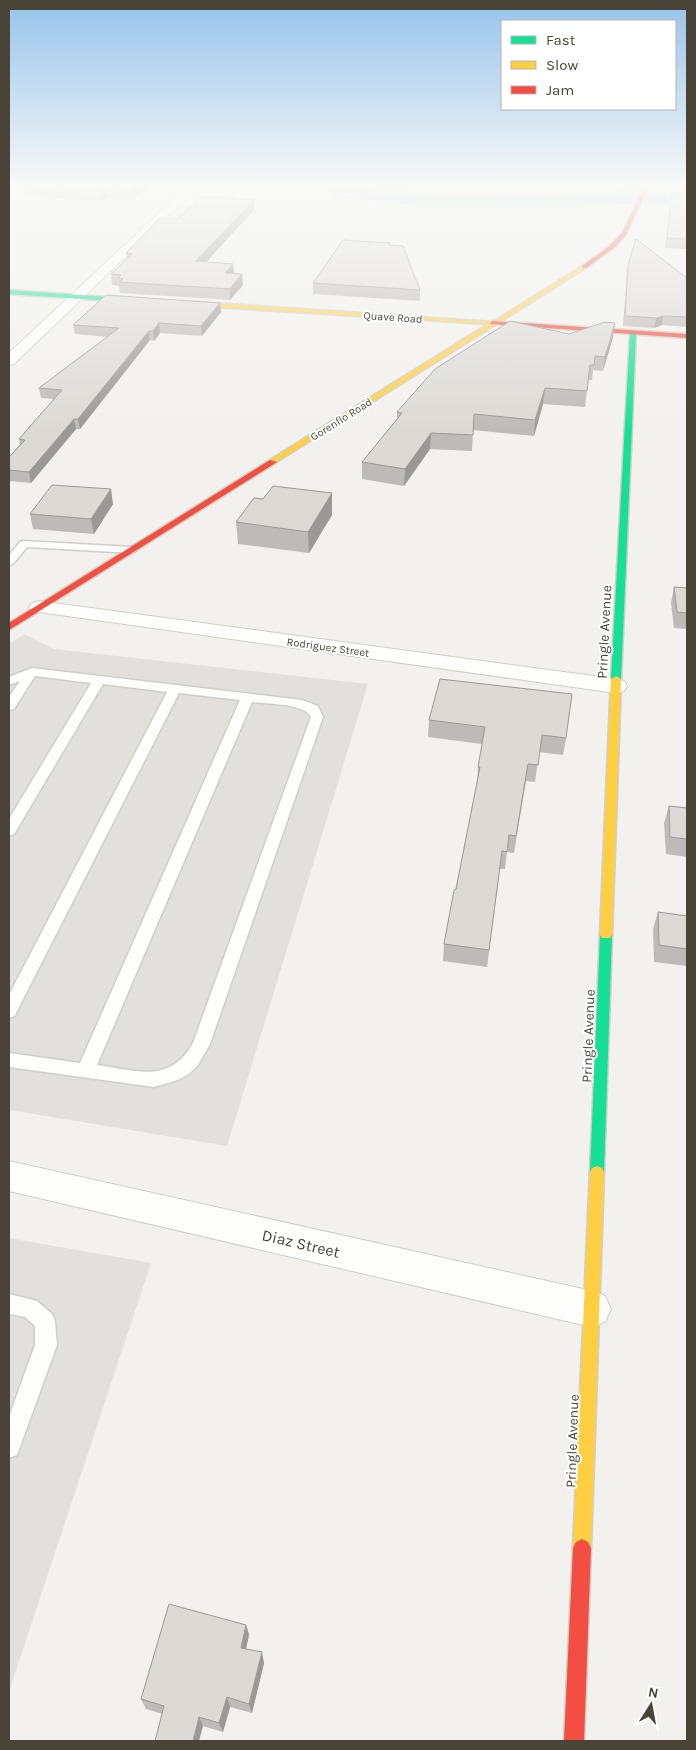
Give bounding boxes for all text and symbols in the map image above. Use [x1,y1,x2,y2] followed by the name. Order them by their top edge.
[501,20,676,110] legend
[546,31,576,49] text: Fast
[546,56,578,74] text: Slow
[546,81,574,99] text: Jam
[363,309,423,326] street label: Quave Road
[308,395,374,444] street label: Gorenflo Road
[594,585,615,679] street label: Pringle Avenue
[286,635,370,660] street label: Rodriguez Street
[578,989,599,1083] street label: Pringle Avenue
[260,1225,342,1262] street label: Diaz Street
[562,1394,583,1488] street label: Pringle Avenue
[626,1680,676,1730] north arrow
[647,1683,660,1702] text: N

